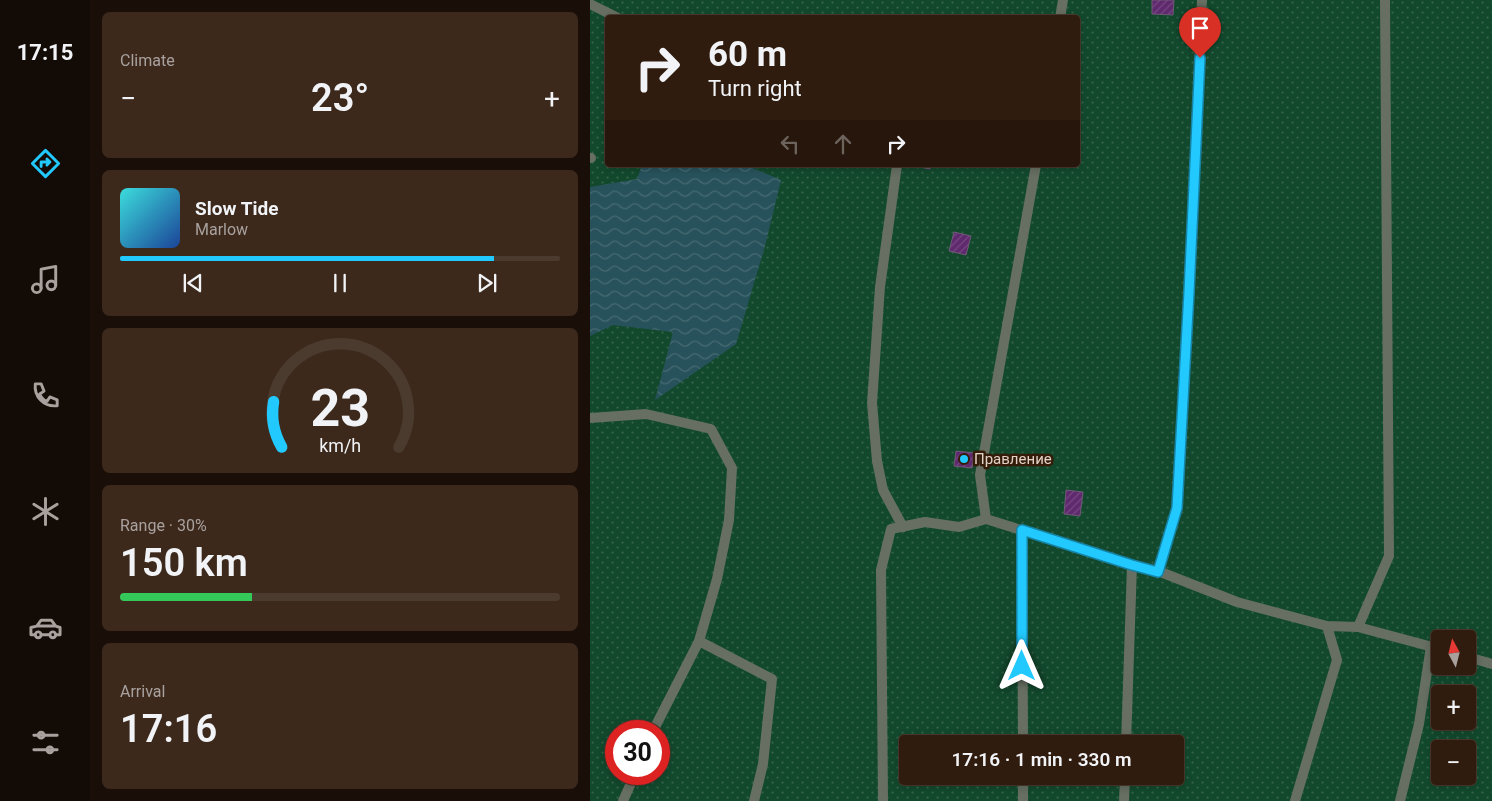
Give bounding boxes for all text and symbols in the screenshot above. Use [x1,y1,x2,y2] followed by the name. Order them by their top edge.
[1179,7,1221,58] pin
[1186,14,1214,42] icon: arrive
[708,34,787,75] text: 60 m
[625,35,690,100] icon: right
[17,40,73,65] text: 17:15
[120,51,175,70] text: Climate
[311,76,369,120] text: 23°
[708,76,802,101] text: Turn right
[120,82,136,115] text: −
[544,82,560,115] text: +
[776,130,804,158] icon: left
[829,130,857,158] icon: ahead
[882,130,910,158] icon: right
[28,146,63,181] icon: directions
[195,197,278,220] text: Slow Tide
[195,220,248,239] text: Marlow
[28,262,63,297] icon: music
[179,269,207,297] icon: previous
[326,269,354,297] icon: pause
[473,269,501,297] icon: next
[28,378,63,413] icon: phone
[310,378,370,439] text: 23
[319,435,361,456] text: km/h
[974,450,1052,468] place label: Правление
[958,453,970,465] marker: Правление
[28,494,63,529] icon: climate
[120,516,207,535] text: Range · 30%
[120,541,248,585] text: 150 km
[28,610,63,645] icon: car
[1431,630,1476,675] north arrow
[1431,630,1476,785] map controls
[995,639,1047,691] position arrow
[120,682,165,701] text: Arrival
[1431,685,1476,730] button: +
[120,707,217,751] text: 17:16
[605,720,670,785] speed limit sign: 30
[28,725,63,760] icon: filters
[1431,740,1476,785] button: −
[951,748,1132,771] text: 17:16 · 1 min · 330 m

